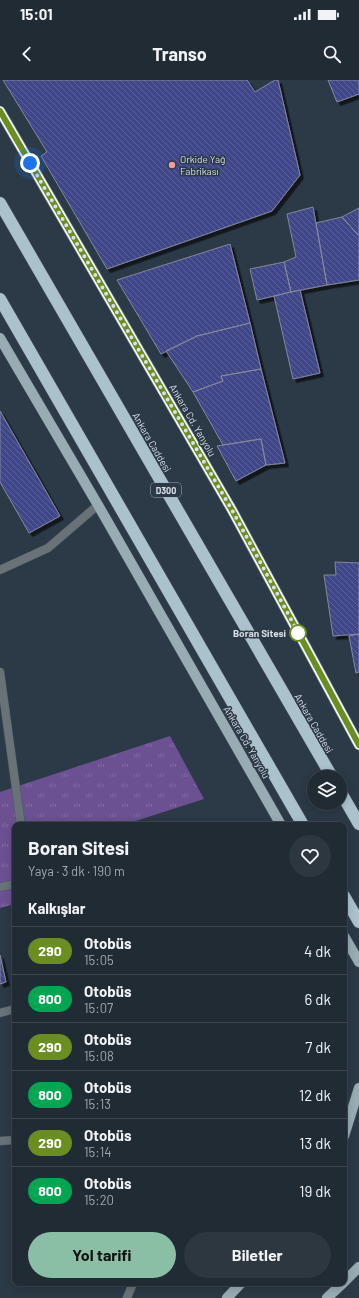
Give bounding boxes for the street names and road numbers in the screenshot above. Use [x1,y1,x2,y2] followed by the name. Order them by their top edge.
[167,382,219,458] street label: Ankara Cd. Yanyolu
[130,410,174,474] street label: Ankara Caddesi
[151,483,181,497] road number: D300
[292,691,336,755] street label: Ankara Caddesi
[221,704,273,780] street label: Ankara Cd. Yanyolu

